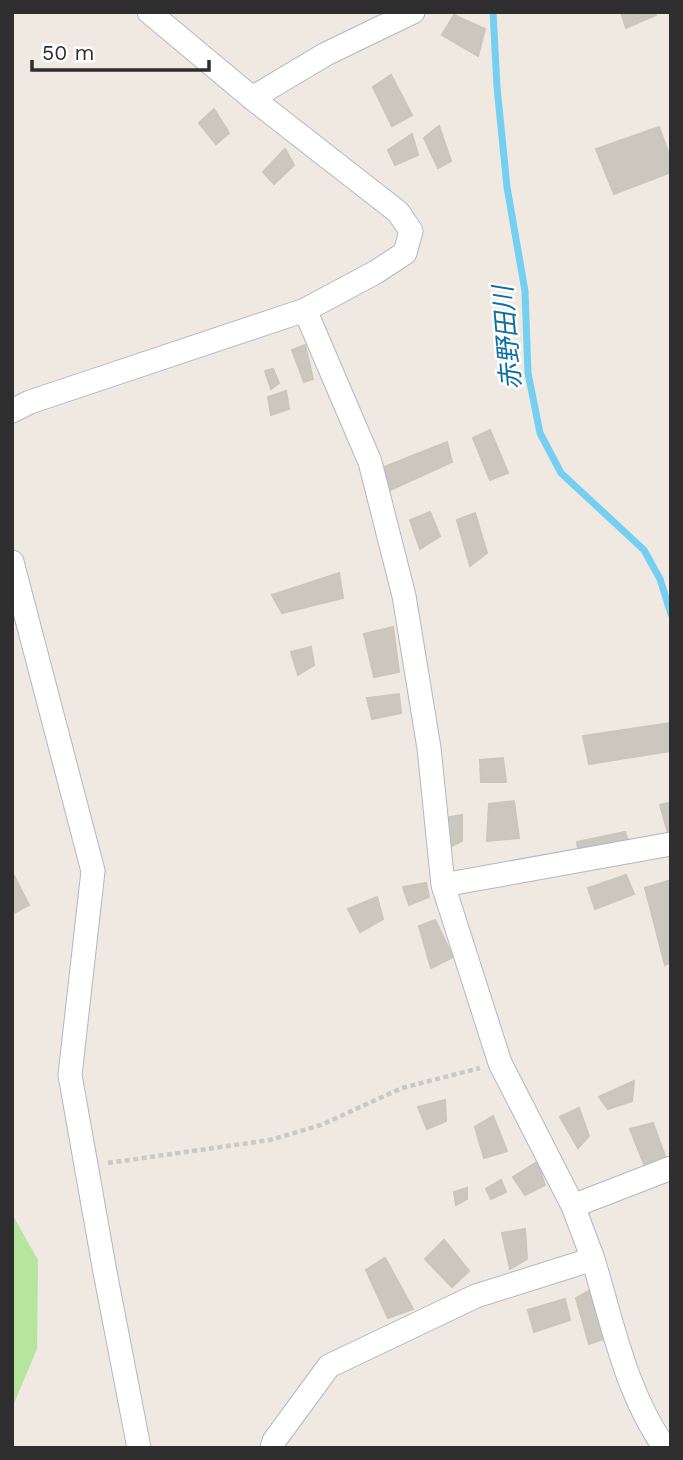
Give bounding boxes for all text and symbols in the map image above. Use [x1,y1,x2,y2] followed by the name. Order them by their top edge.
[32,28,208,72] scale bar
[42,40,94,65] text: 50 m
[487,282,526,391] water label: 赤野田川

